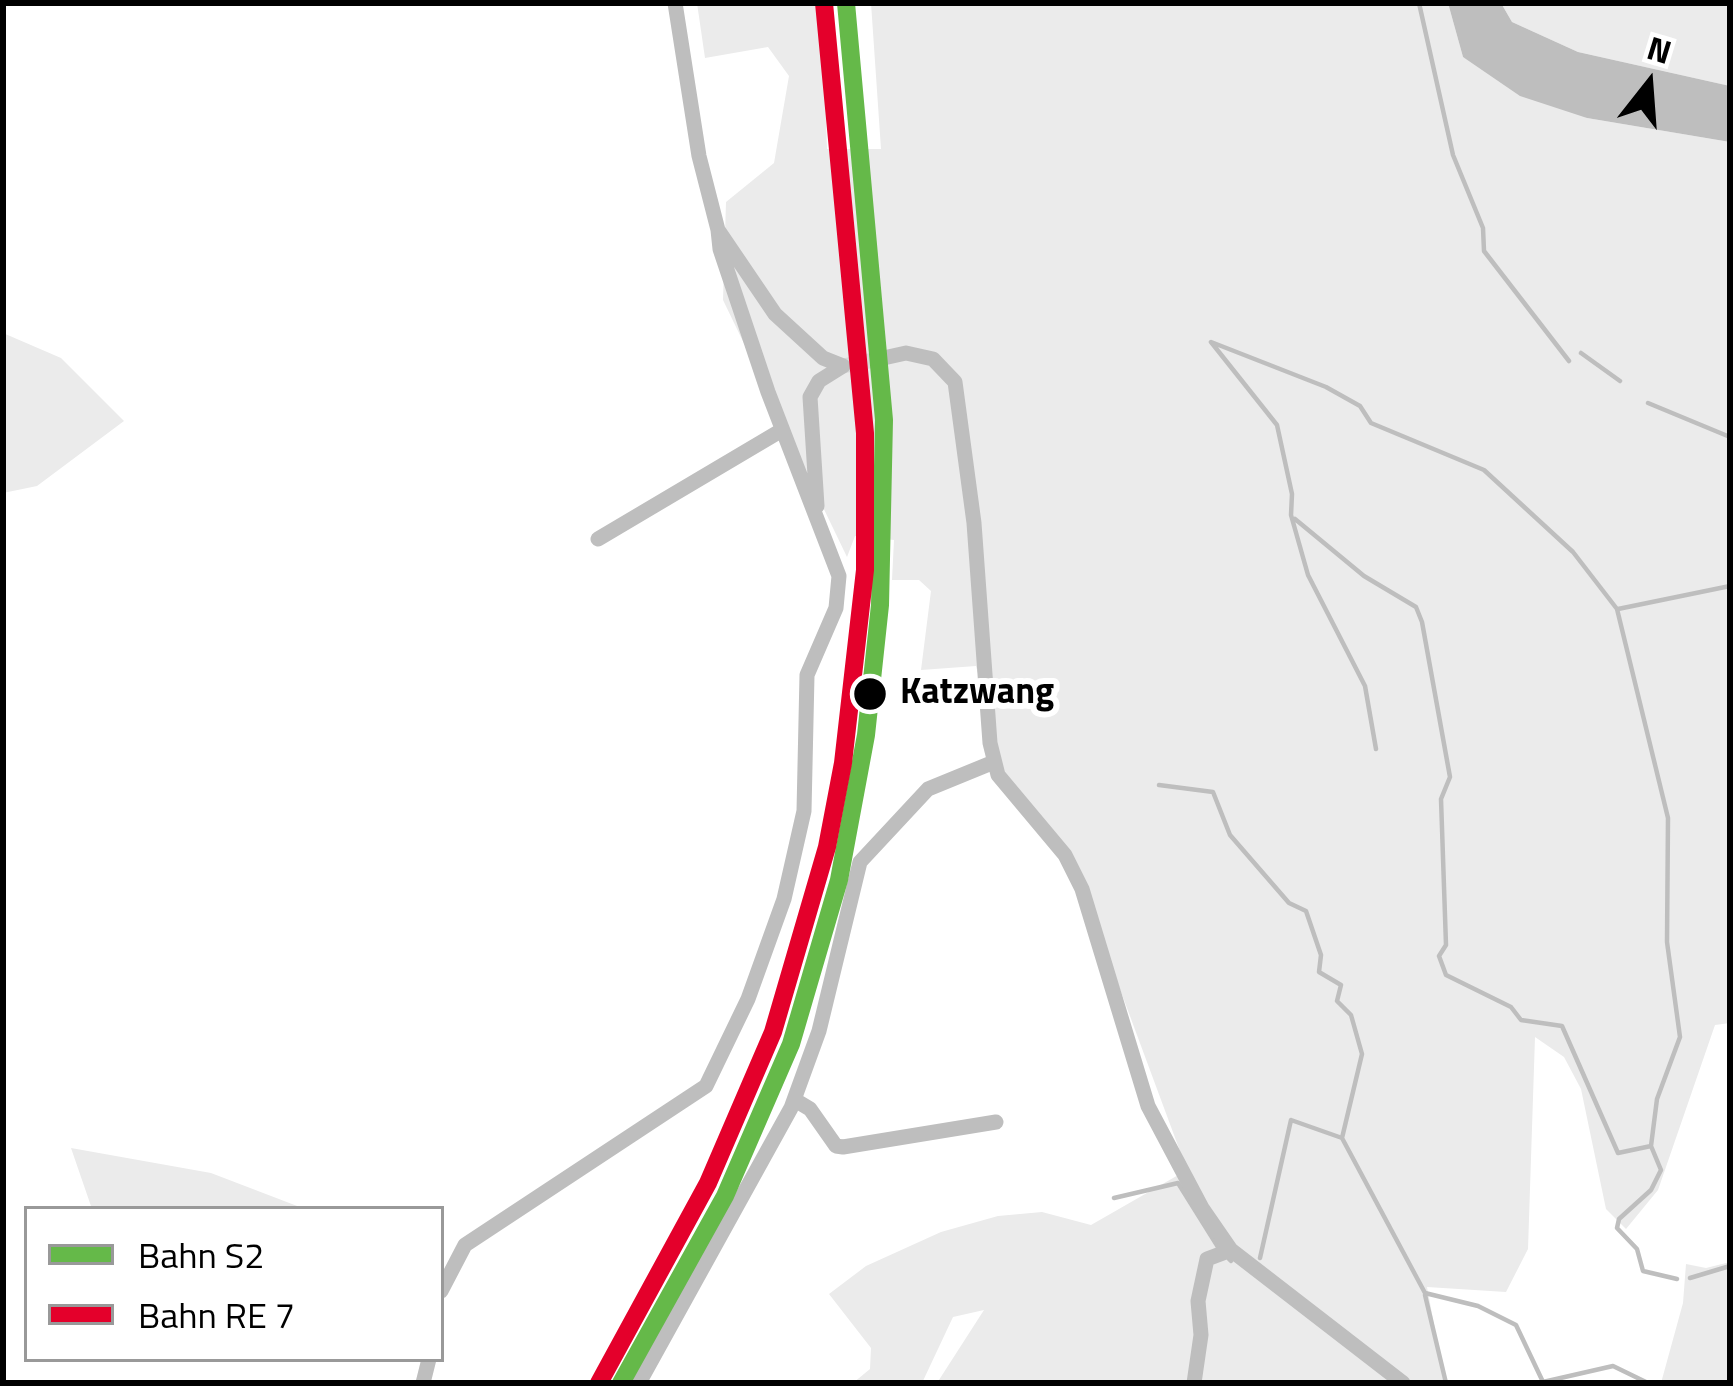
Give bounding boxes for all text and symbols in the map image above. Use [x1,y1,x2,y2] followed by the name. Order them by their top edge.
[1641,22,1678,77] text: N
[1589,24,1709,144] north arrow
[900,672,1054,716] place label: Katzwang
[851,675,889,713] marker: Katzwang
[24,1206,444,1362] legend
[138,1227,264,1282] text: Bahn S2
[138,1287,295,1342] text: Bahn RE 7

